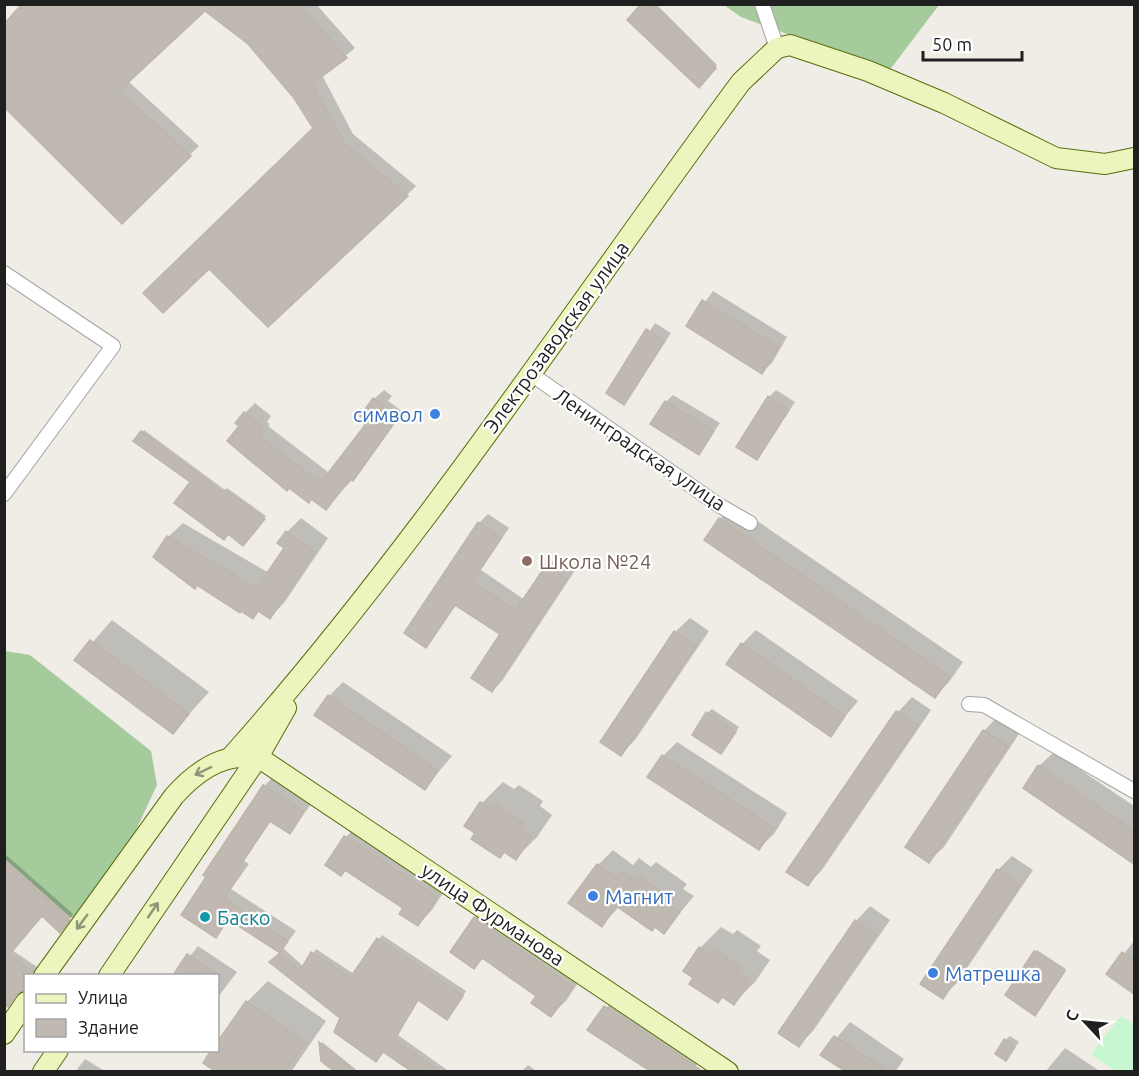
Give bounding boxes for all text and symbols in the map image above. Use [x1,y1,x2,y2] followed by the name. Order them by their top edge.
[923,24,1022,62] scale bar
[932,34,972,54] text: 50 m
[479,237,633,437] street label: Электрозаводская улица
[550,383,730,515] street label: Ленинградская улица
[353,403,423,426] place label: символ
[428,407,442,421] marker: символ
[539,550,651,573] place label: Школа №24
[520,554,534,568] marker: Школа №24
[194,765,212,777] one-way arrow
[417,858,569,970] street label: улица Фурманова
[605,885,673,908] place label: Магнит
[586,889,600,903] marker: Магнит
[147,901,160,918] one-way arrow
[217,906,271,929] place label: Баско
[198,910,212,924] marker: Баско
[76,914,88,930] one-way arrow
[945,962,1041,985] place label: Матрешка
[926,966,940,980] marker: Матрешка
[24,974,219,1052] legend
[78,987,128,1007] text: Улица
[1055,992,1115,1052] north arrow
[1061,1007,1082,1024] text: С
[78,1017,139,1037] text: Здание

